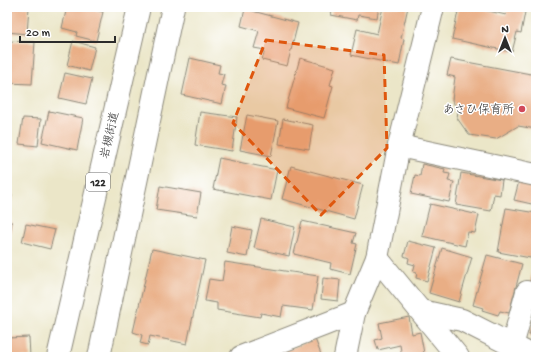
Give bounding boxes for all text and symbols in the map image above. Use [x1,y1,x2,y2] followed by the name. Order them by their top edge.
[20,18,115,44] scale bar
[485,18,525,58] north arrow
[501,24,509,36] text: N
[26,27,51,41] text: 20 m
[443,103,514,118] place label: あさひ保育所
[517,104,527,114] marker: あさひ保育所
[98,110,123,160] street label: 岩槻街道
[86,173,110,191] road number: 122

